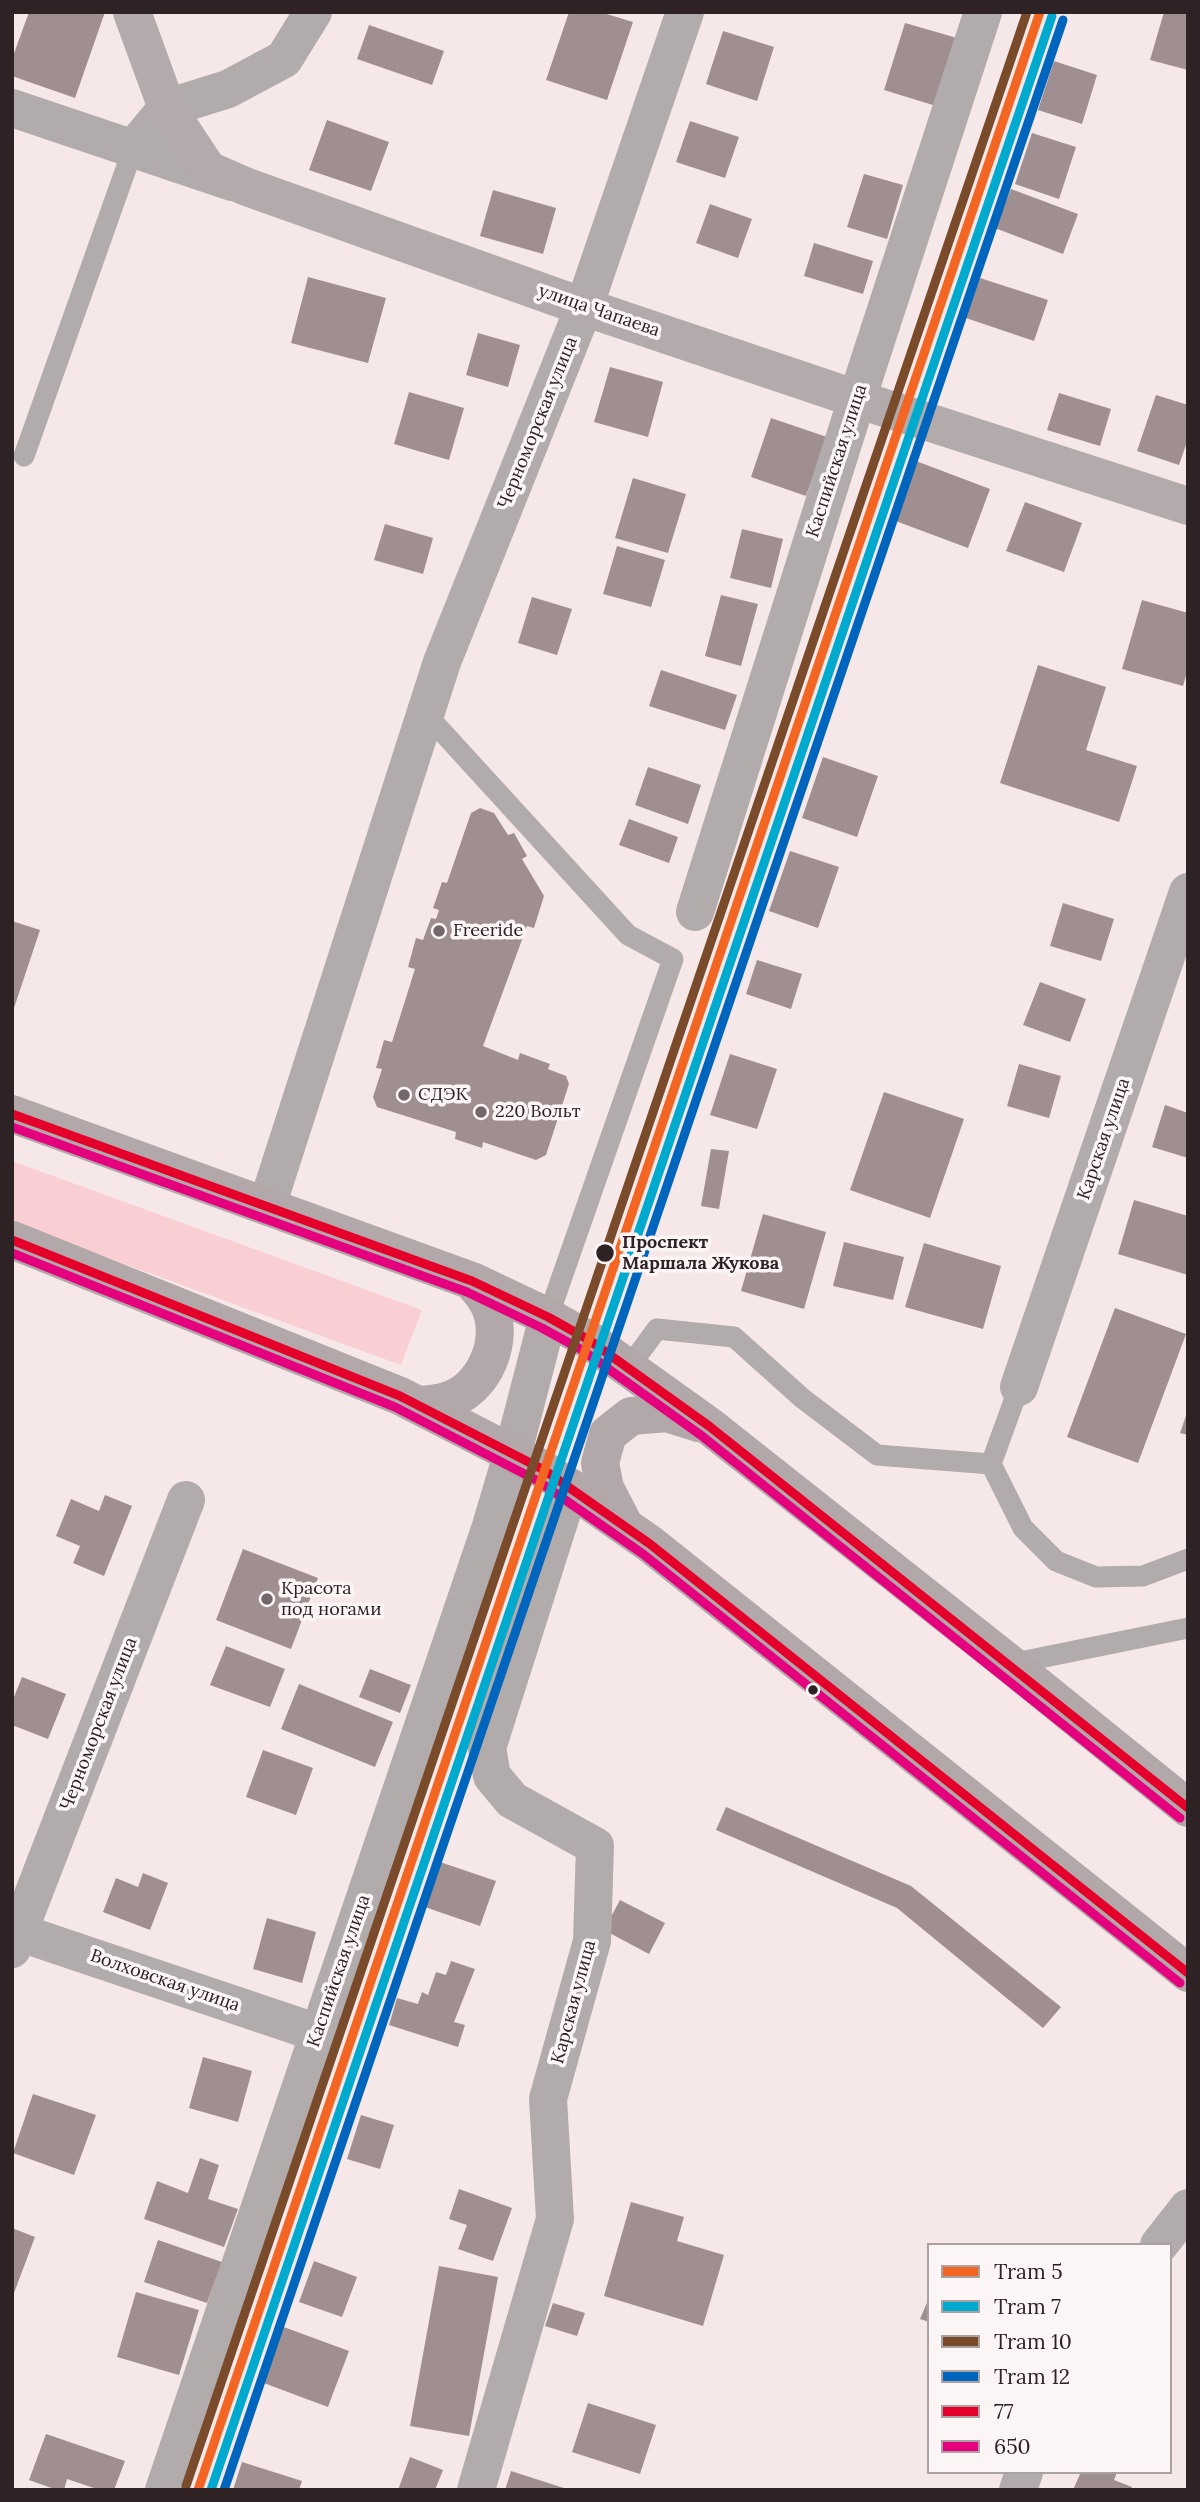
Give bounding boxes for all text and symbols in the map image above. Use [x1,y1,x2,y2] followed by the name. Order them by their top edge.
[535,280,663,342] street label: улица Чапаева
[494,334,582,512] street label: Черноморская улица
[802,382,872,540] street label: Каспийская улица
[453,920,523,942] place label: Freeride
[431,923,447,939] marker: Freeride
[1073,1075,1135,1203] street label: Карская улица
[418,1084,468,1106] place label: СДЭК
[396,1087,412,1103] marker: СДЭК
[495,1101,581,1123] place label: 220 Вольт
[473,1104,489,1120] marker: 220 Вольт
[622,1232,779,1274] place label: Проспект Маршала Жукова
[594,1242,616,1264] marker: Проспект Маршала Жукова
[281,1578,381,1620] place label: Красота под ногами
[259,1591,275,1607] marker: Красота под ногами
[56,1634,142,1814] street label: Черноморская улица
[806,1683,820,1697] unlabelled marker
[303,1892,375,2050] street label: Каспийская улица
[547,1938,601,2066] street label: Карская улица
[87,1945,243,2017] street label: Волховская улица
[927,2243,1172,2474] legend
[994,2258,1063,2285] text: Tram 5
[994,2293,1061,2320] text: Tram 7
[994,2328,1072,2355] text: Tram 10
[994,2363,1070,2390] text: Tram 12
[994,2398,1013,2425] text: 77
[994,2433,1031,2460] text: 650

